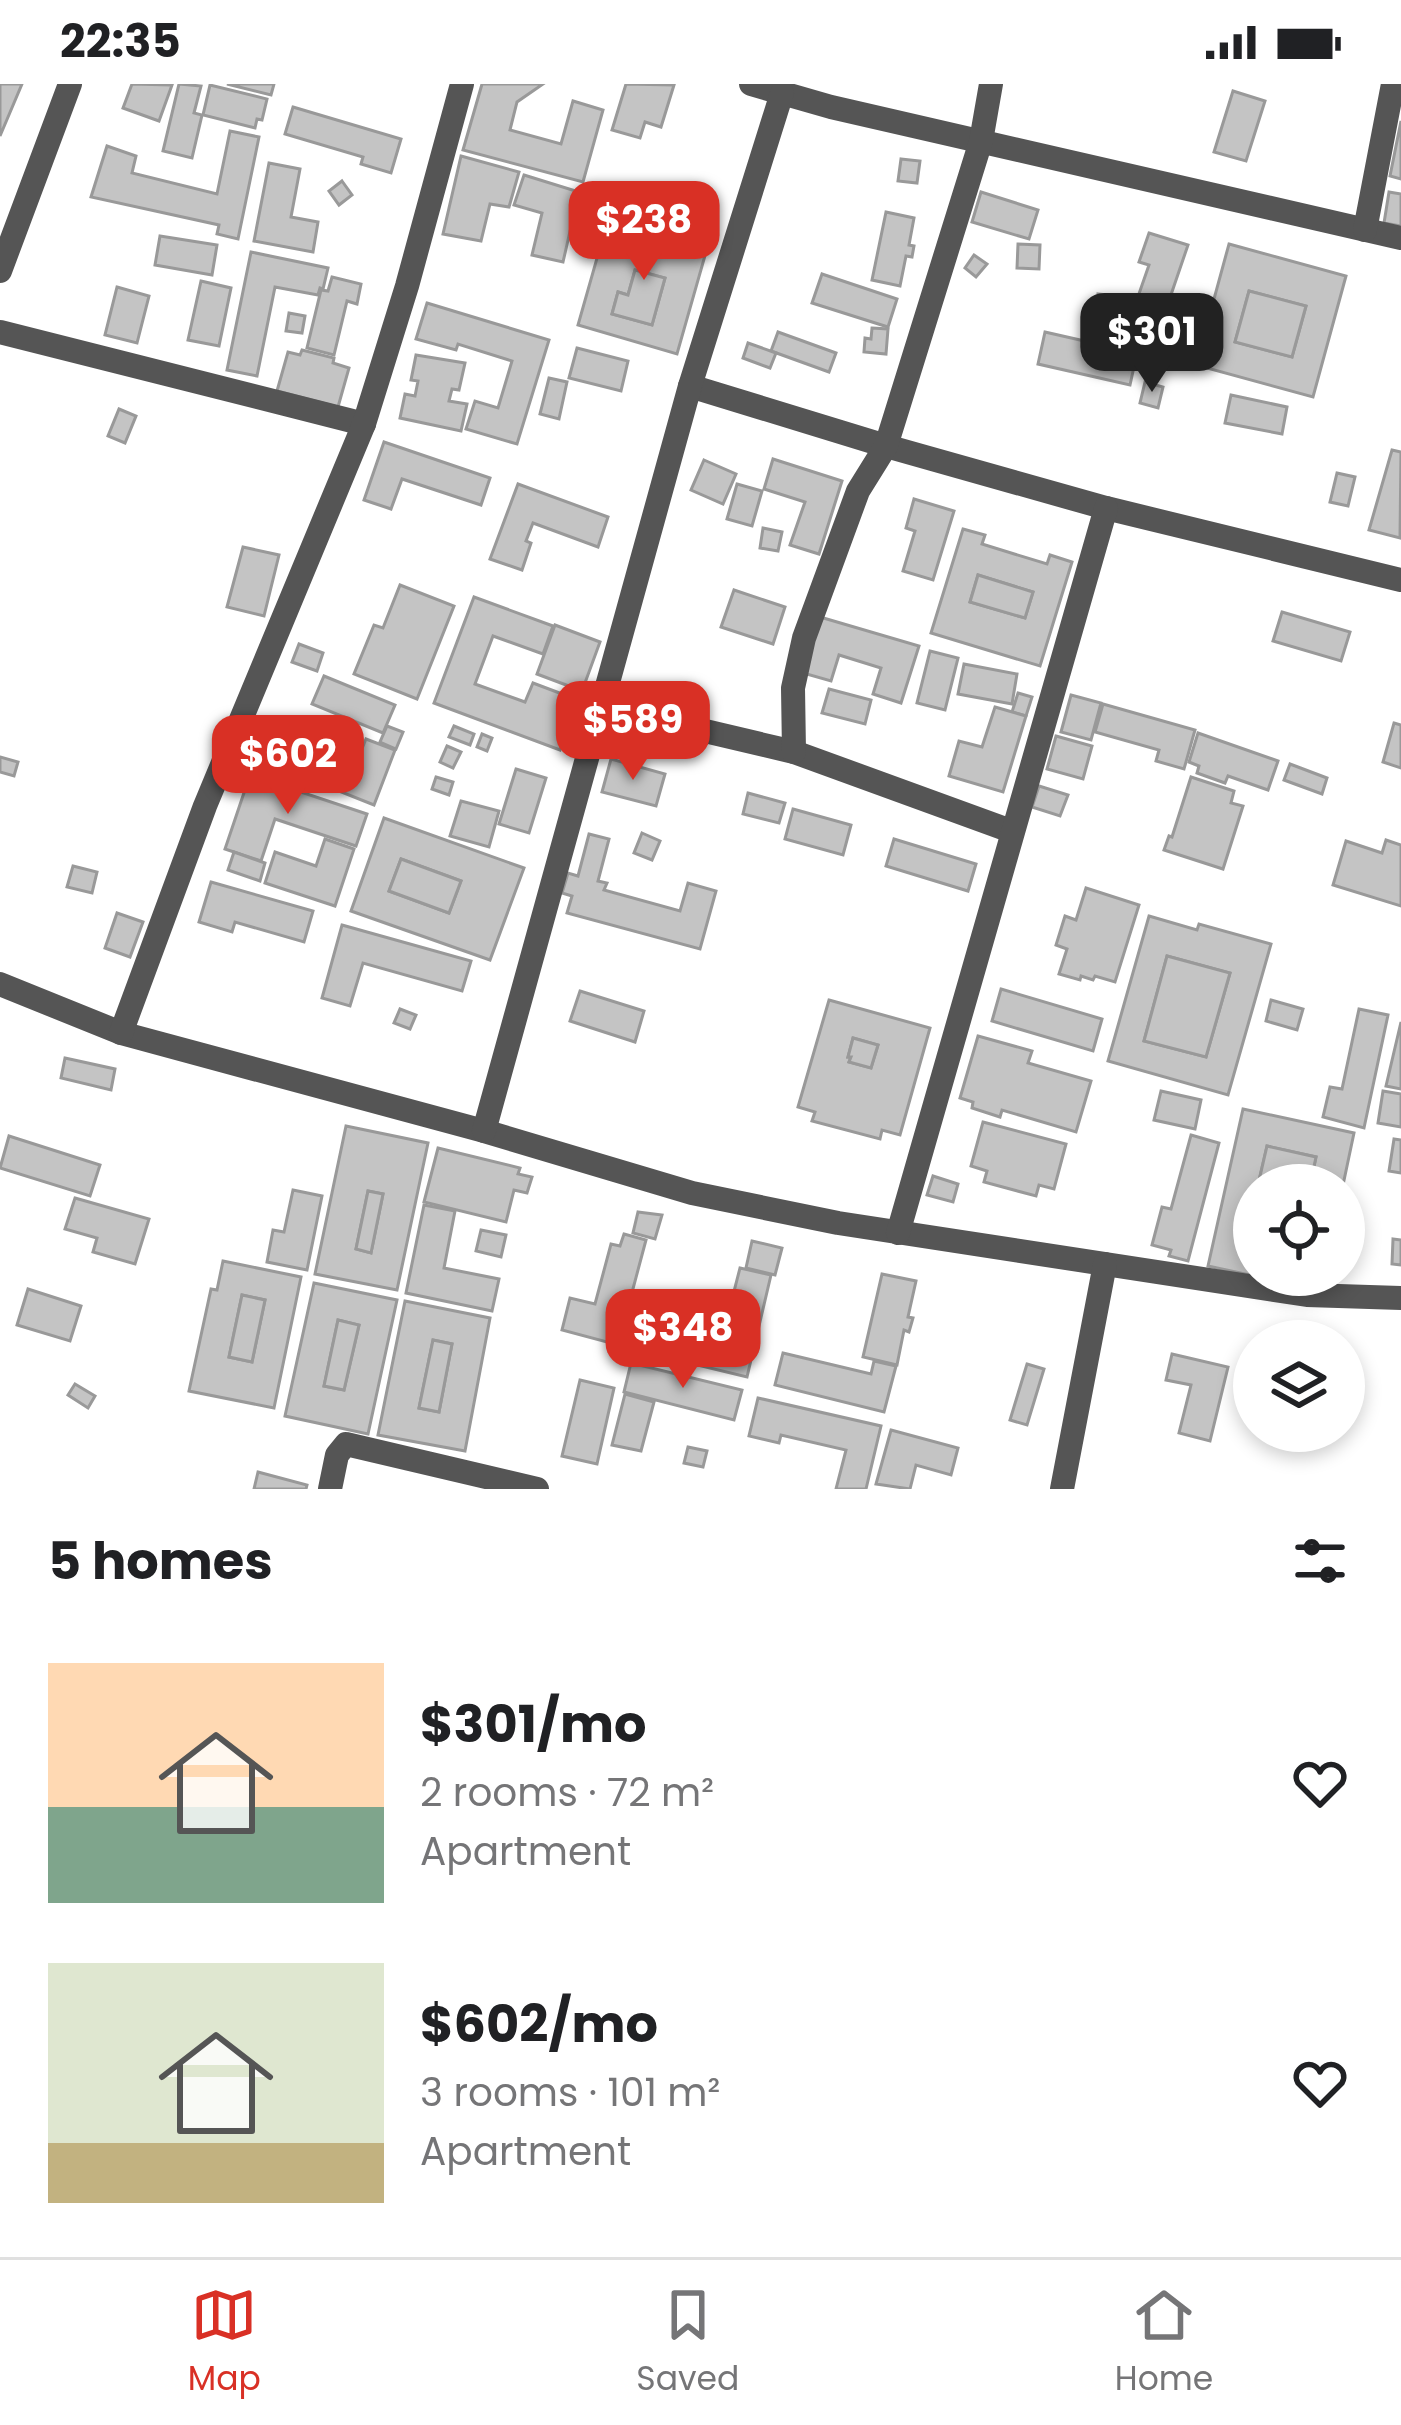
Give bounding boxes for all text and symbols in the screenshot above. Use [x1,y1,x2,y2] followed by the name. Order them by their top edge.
[60,10,181,73] text: 22:35
[573,181,715,283] pin: $238
[596,192,692,247] text: $238
[1081,293,1223,395] pin: $301
[1107,304,1197,359] text: $301
[562,681,704,783] pin: $589
[583,692,683,747] text: $589
[217,715,359,817] pin: $602
[239,726,337,781] text: $602
[1233,1164,1365,1452] map controls
[1233,1164,1365,1296] button: locate
[612,1289,754,1391] pin: $348
[633,1300,733,1355] text: $348
[1233,1320,1365,1452] button: layers
[48,1525,273,1597] text: 5 homes
[1287,1528,1353,1594] icon: filters
[420,1688,646,1760] text: $301/mo
[144,1711,288,1855] icon: home
[1287,1750,1353,1816] icon: heart
[420,1765,714,1820] text: 2 rooms · 72 m²
[420,1824,631,1879] text: Apartment
[420,1988,658,2060] text: $602/mo
[144,2011,288,2155] icon: home
[1287,2050,1353,2116] icon: heart
[420,2065,720,2120] text: 3 rooms · 101 m²
[420,2124,631,2179] text: Apartment
[188,2282,261,2404] tab: Map
[636,2282,739,2404] tab: Saved
[1115,2282,1213,2404] tab: Home

